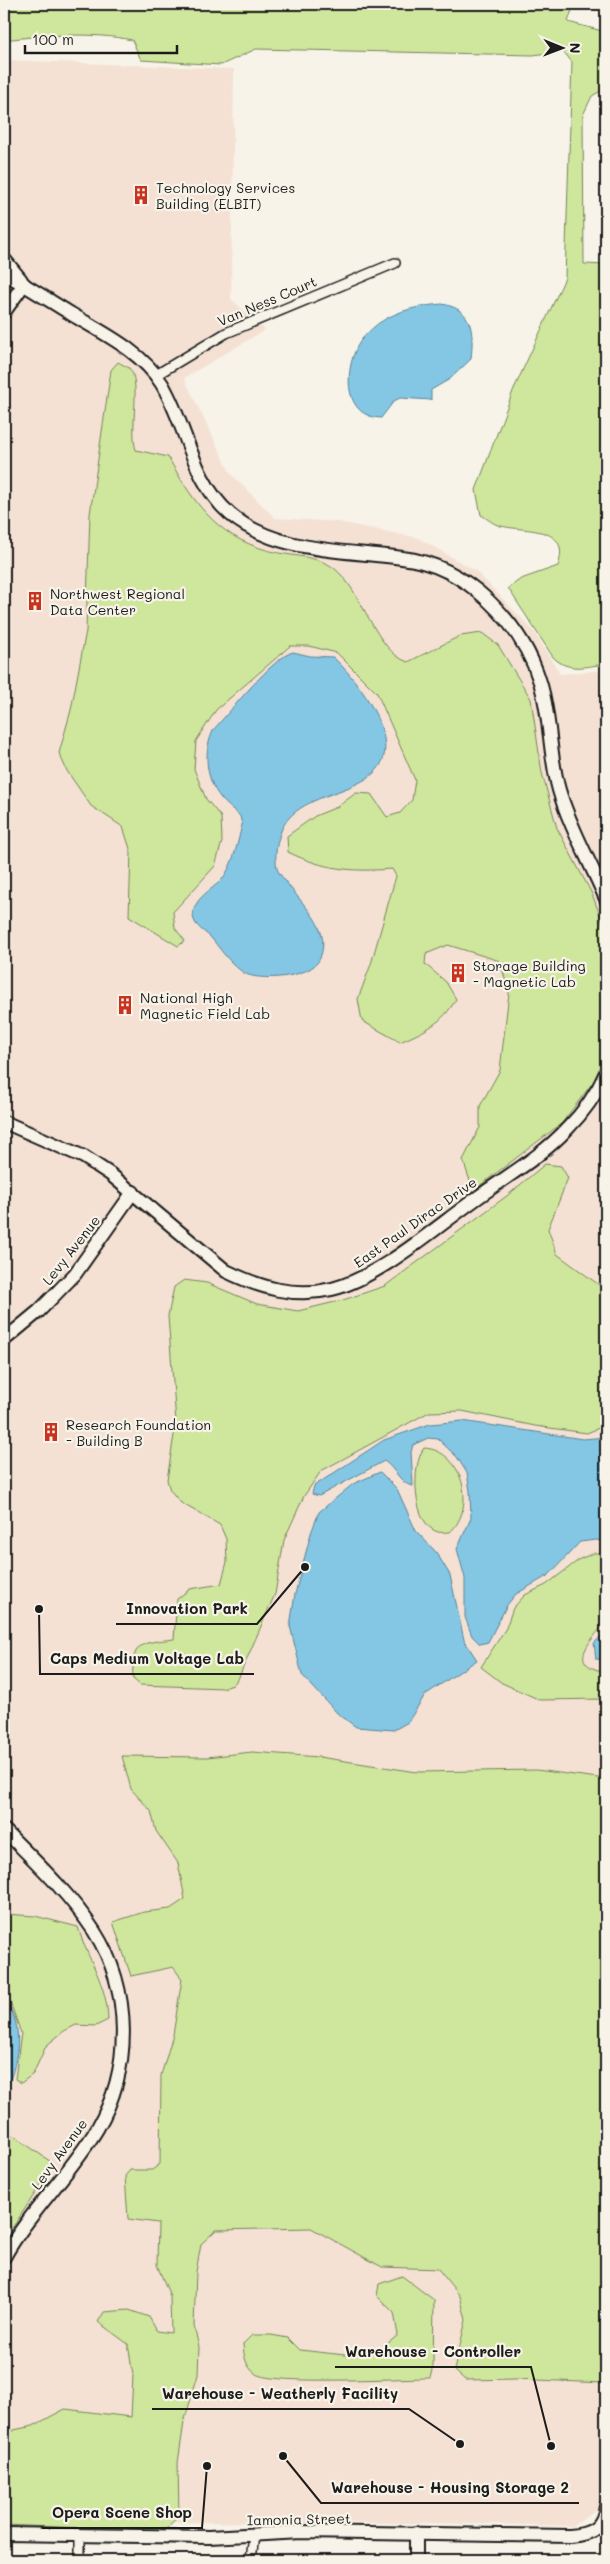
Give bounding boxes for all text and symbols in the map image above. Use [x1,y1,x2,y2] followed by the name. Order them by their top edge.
[25,22,178,54] scale bar
[538,22,588,72] north arrow
[32,29,74,49] text: 100 m
[566,43,585,54] text: N
[156,178,295,213] place label: Technology Services Building (ELBIT)
[130,184,152,206] building icon: Technology Services Building (ELBIT)
[214,272,320,330] street label: Van Ness Court
[50,584,185,619] place label: Northwest Regional Data Center
[24,590,46,612] building icon: Northwest Regional Data Center
[473,956,586,991] place label: Storage Building - Magnetic Lab
[447,962,469,984] building icon: Storage Building - Magnetic Lab
[140,988,270,1023] place label: National High Magnetic Field Lab
[114,994,136,1016] building icon: National High Magnetic Field Lab
[350,1172,480,1272] street label: East Paul Dirac Drive
[38,1211,104,1289] street label: Levy Avenue
[66,1415,211,1450] place label: Research Foundation - Building B
[40,1421,62,1443] building icon: Research Foundation - Building B
[116,1594,257,1624] callout: Innovation Park
[126,1598,248,1618] text: Innovation Park
[40,1644,254,1674] callout: Caps Medium Voltage Lab
[50,1648,244,1668] text: Caps Medium Voltage Lab
[27,2115,91,2193] street label: Levy Avenue
[335,2337,531,2367] callout: Warehouse - Controller
[345,2341,521,2361] text: Warehouse - Controller
[152,2379,409,2409] callout: Warehouse - Weatherly Facility
[162,2383,398,2403] text: Warehouse - Weatherly Facility
[321,2473,579,2503] callout: Warehouse - Housing Storage 2
[331,2477,569,2497] text: Warehouse - Housing Storage 2
[42,2498,202,2528] callout: Opera Scene Shop
[52,2502,192,2522] text: Opera Scene Shop
[247,2509,351,2529] street label: Iamonia Street

